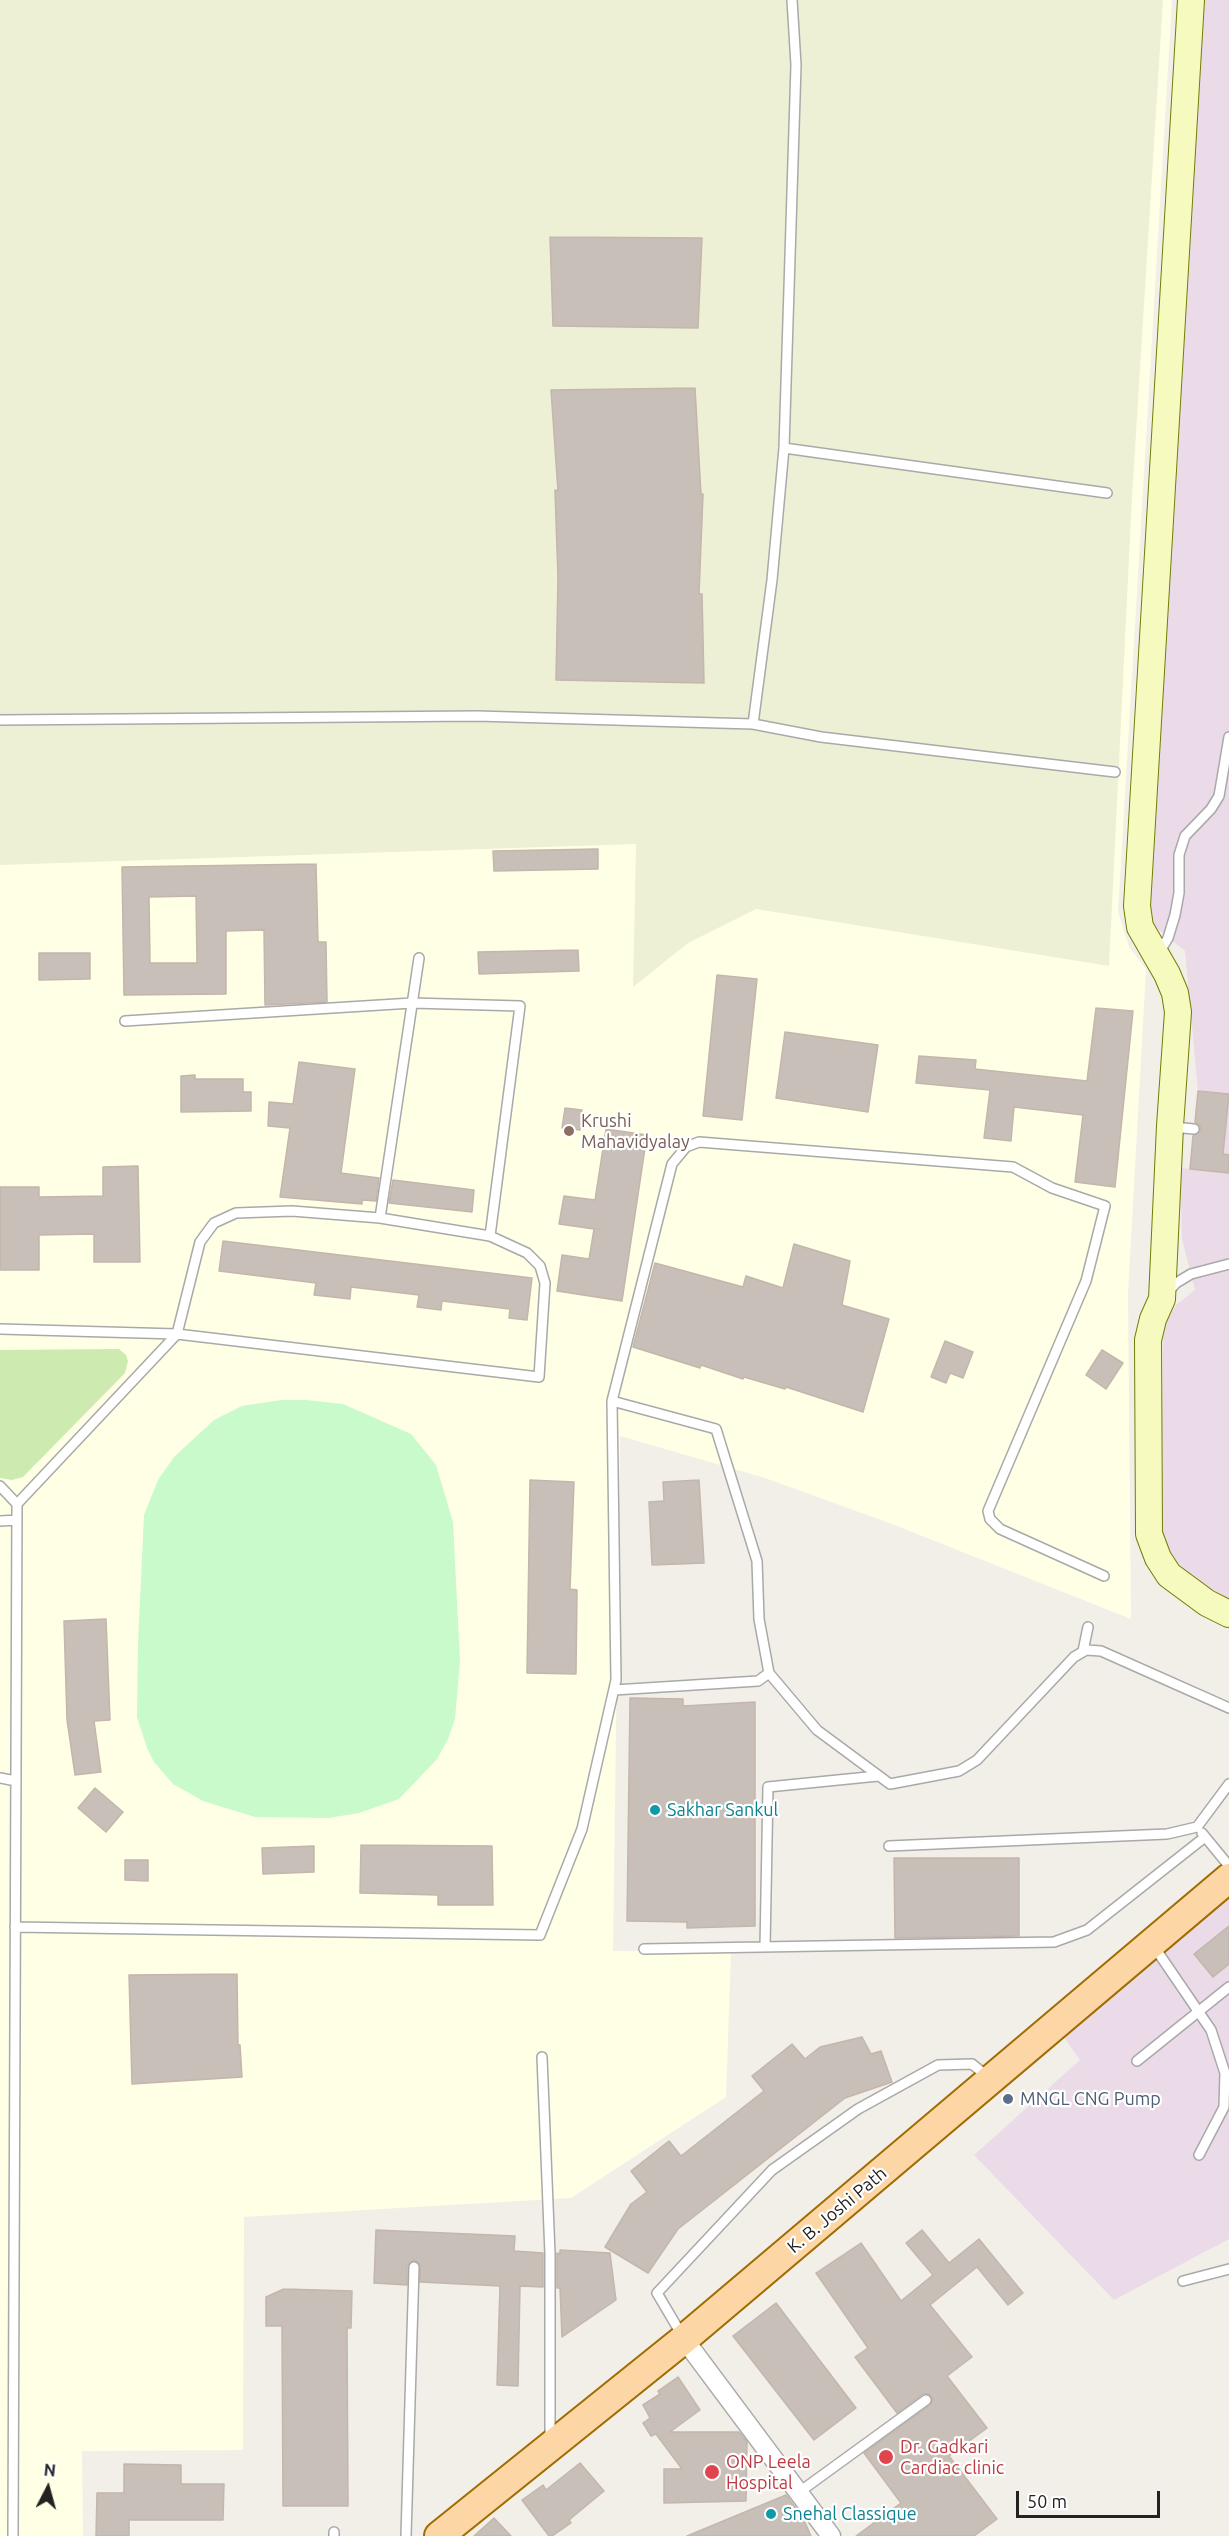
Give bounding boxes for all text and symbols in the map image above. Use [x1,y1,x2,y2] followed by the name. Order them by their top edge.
[581,1110,690,1152] place label: Krushi Mahavidyalay
[562,1124,576,1138] marker: Krushi Mahavidyalay
[667,1799,778,1821] place label: Sakhar Sankul
[648,1803,662,1817] marker: Sakhar Sankul
[1020,2088,1161,2110] place label: MNGL CNG Pump
[1001,2092,1015,2106] marker: MNGL CNG Pump
[783,2162,891,2258] street label: K. B. Joshi Path
[900,2436,1004,2478] place label: Dr. Gadkari Cardiac clinic
[877,2448,895,2466] marker: Dr. Gadkari Cardiac clinic
[726,2451,811,2494] place label: ONP Leela Hospital
[18,2458,78,2518] north arrow
[43,2461,57,2480] text: N
[703,2463,721,2481] marker: ONP Leela Hospital
[1019,2479,1163,2517] scale bar
[1027,2491,1067,2511] text: 50 m
[783,2503,917,2525] place label: Snehal Classique
[764,2507,778,2521] marker: Snehal Classique

